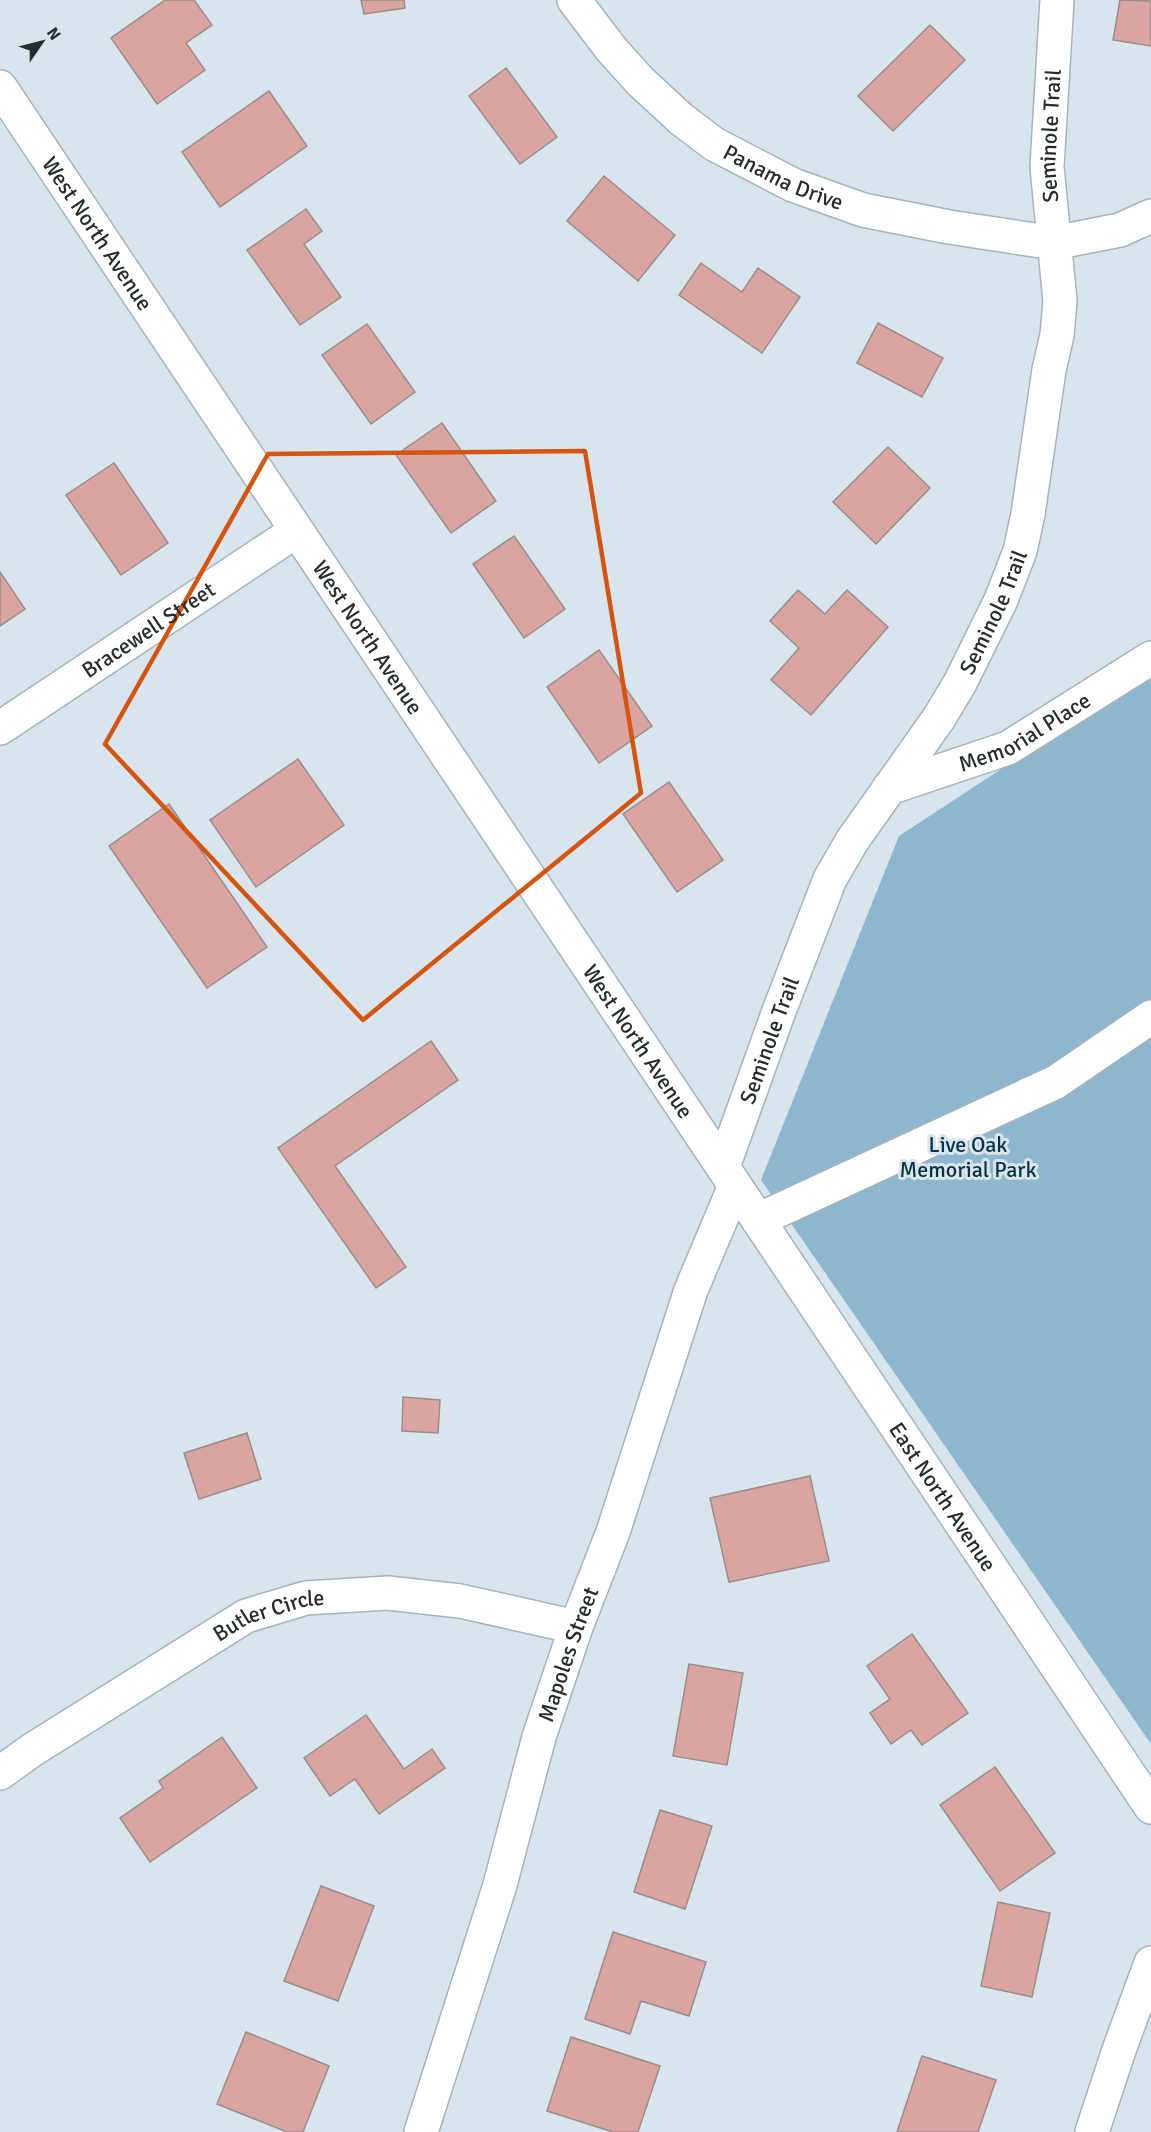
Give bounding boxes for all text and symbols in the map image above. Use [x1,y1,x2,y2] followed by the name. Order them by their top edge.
[12,12,72,72] north arrow
[42,24,65,44] text: N
[1034,68,1067,204] street label: Seminole Trail
[719,138,847,216] street label: Panama Drive
[36,151,159,316] street label: West North Avenue
[953,546,1033,679] street label: Seminole Trail
[307,555,429,720] street label: West North Avenue
[77,576,221,684] street label: Bracewell Street
[955,687,1095,778] street label: Memorial Place
[577,959,699,1123] street label: West North Avenue
[734,973,805,1108] street label: Seminole Trail
[900,1131,1036,1183] park label: Live Oak Memorial Park
[883,1417,1002,1577] street label: East North Avenue
[532,1583,604,1725] street label: Mapoles Street
[208,1584,325,1647] street label: Butler Circle

